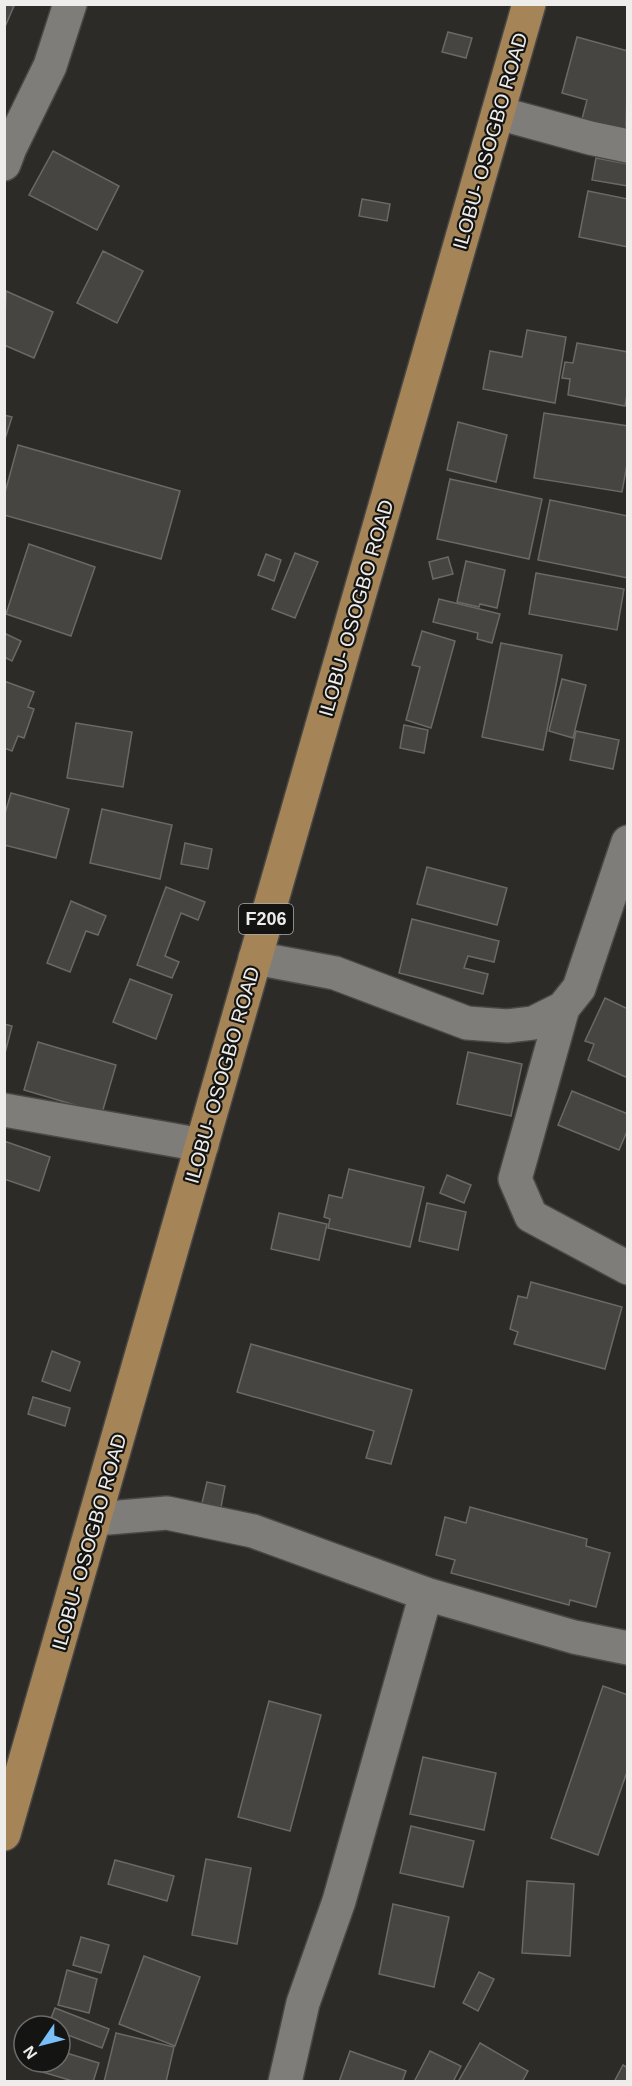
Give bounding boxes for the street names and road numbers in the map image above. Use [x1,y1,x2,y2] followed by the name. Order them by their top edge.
[448,30,532,252] street label: ILOBU- OSOGBO ROAD
[314,497,398,719] street label: ILOBU- OSOGBO ROAD
[239,904,293,934] road number: F206
[180,964,264,1186] street label: ILOBU- OSOGBO ROAD
[47,1431,131,1653] street label: ILOBU- OSOGBO ROAD

